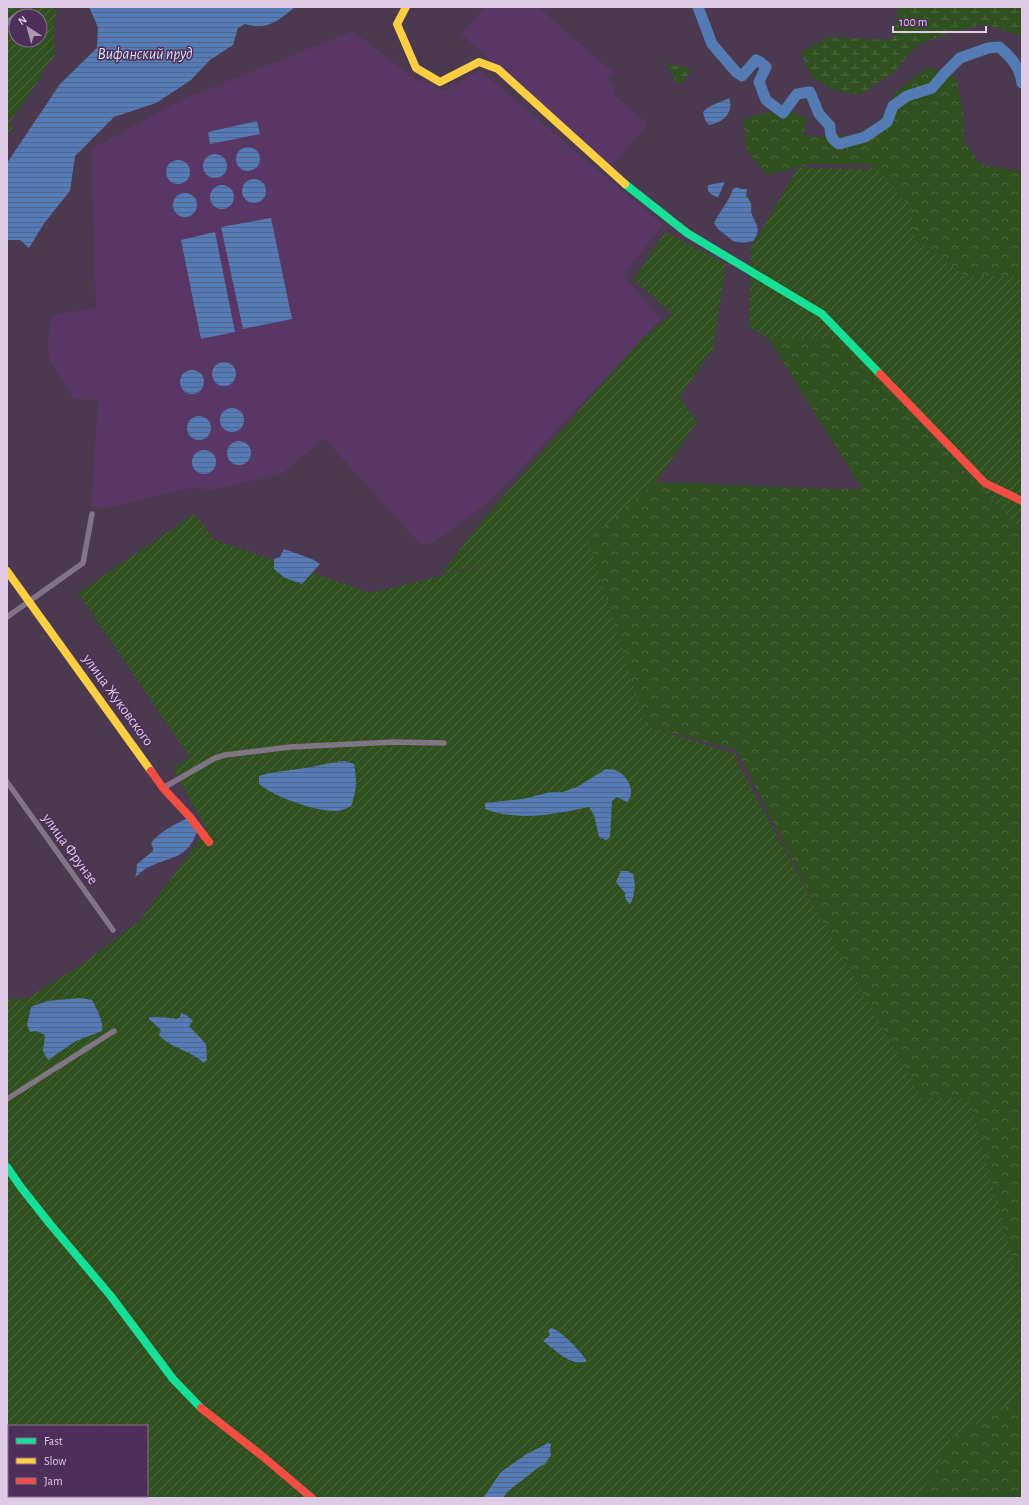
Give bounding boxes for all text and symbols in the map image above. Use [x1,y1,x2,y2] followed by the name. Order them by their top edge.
[8,8,48,48] north arrow
[893,8,986,34] scale bar
[16,14,29,27] text: N
[899,16,927,28] text: 100 m
[97,46,193,63] water label: Вифанский пруд
[79,651,156,749] street label: улица Жуковского
[39,810,101,888] street label: улица Фрунзе
[8,1425,148,1497] legend
[44,1435,63,1447] text: Fast
[44,1455,66,1467] text: Slow
[44,1475,63,1487] text: Jam

